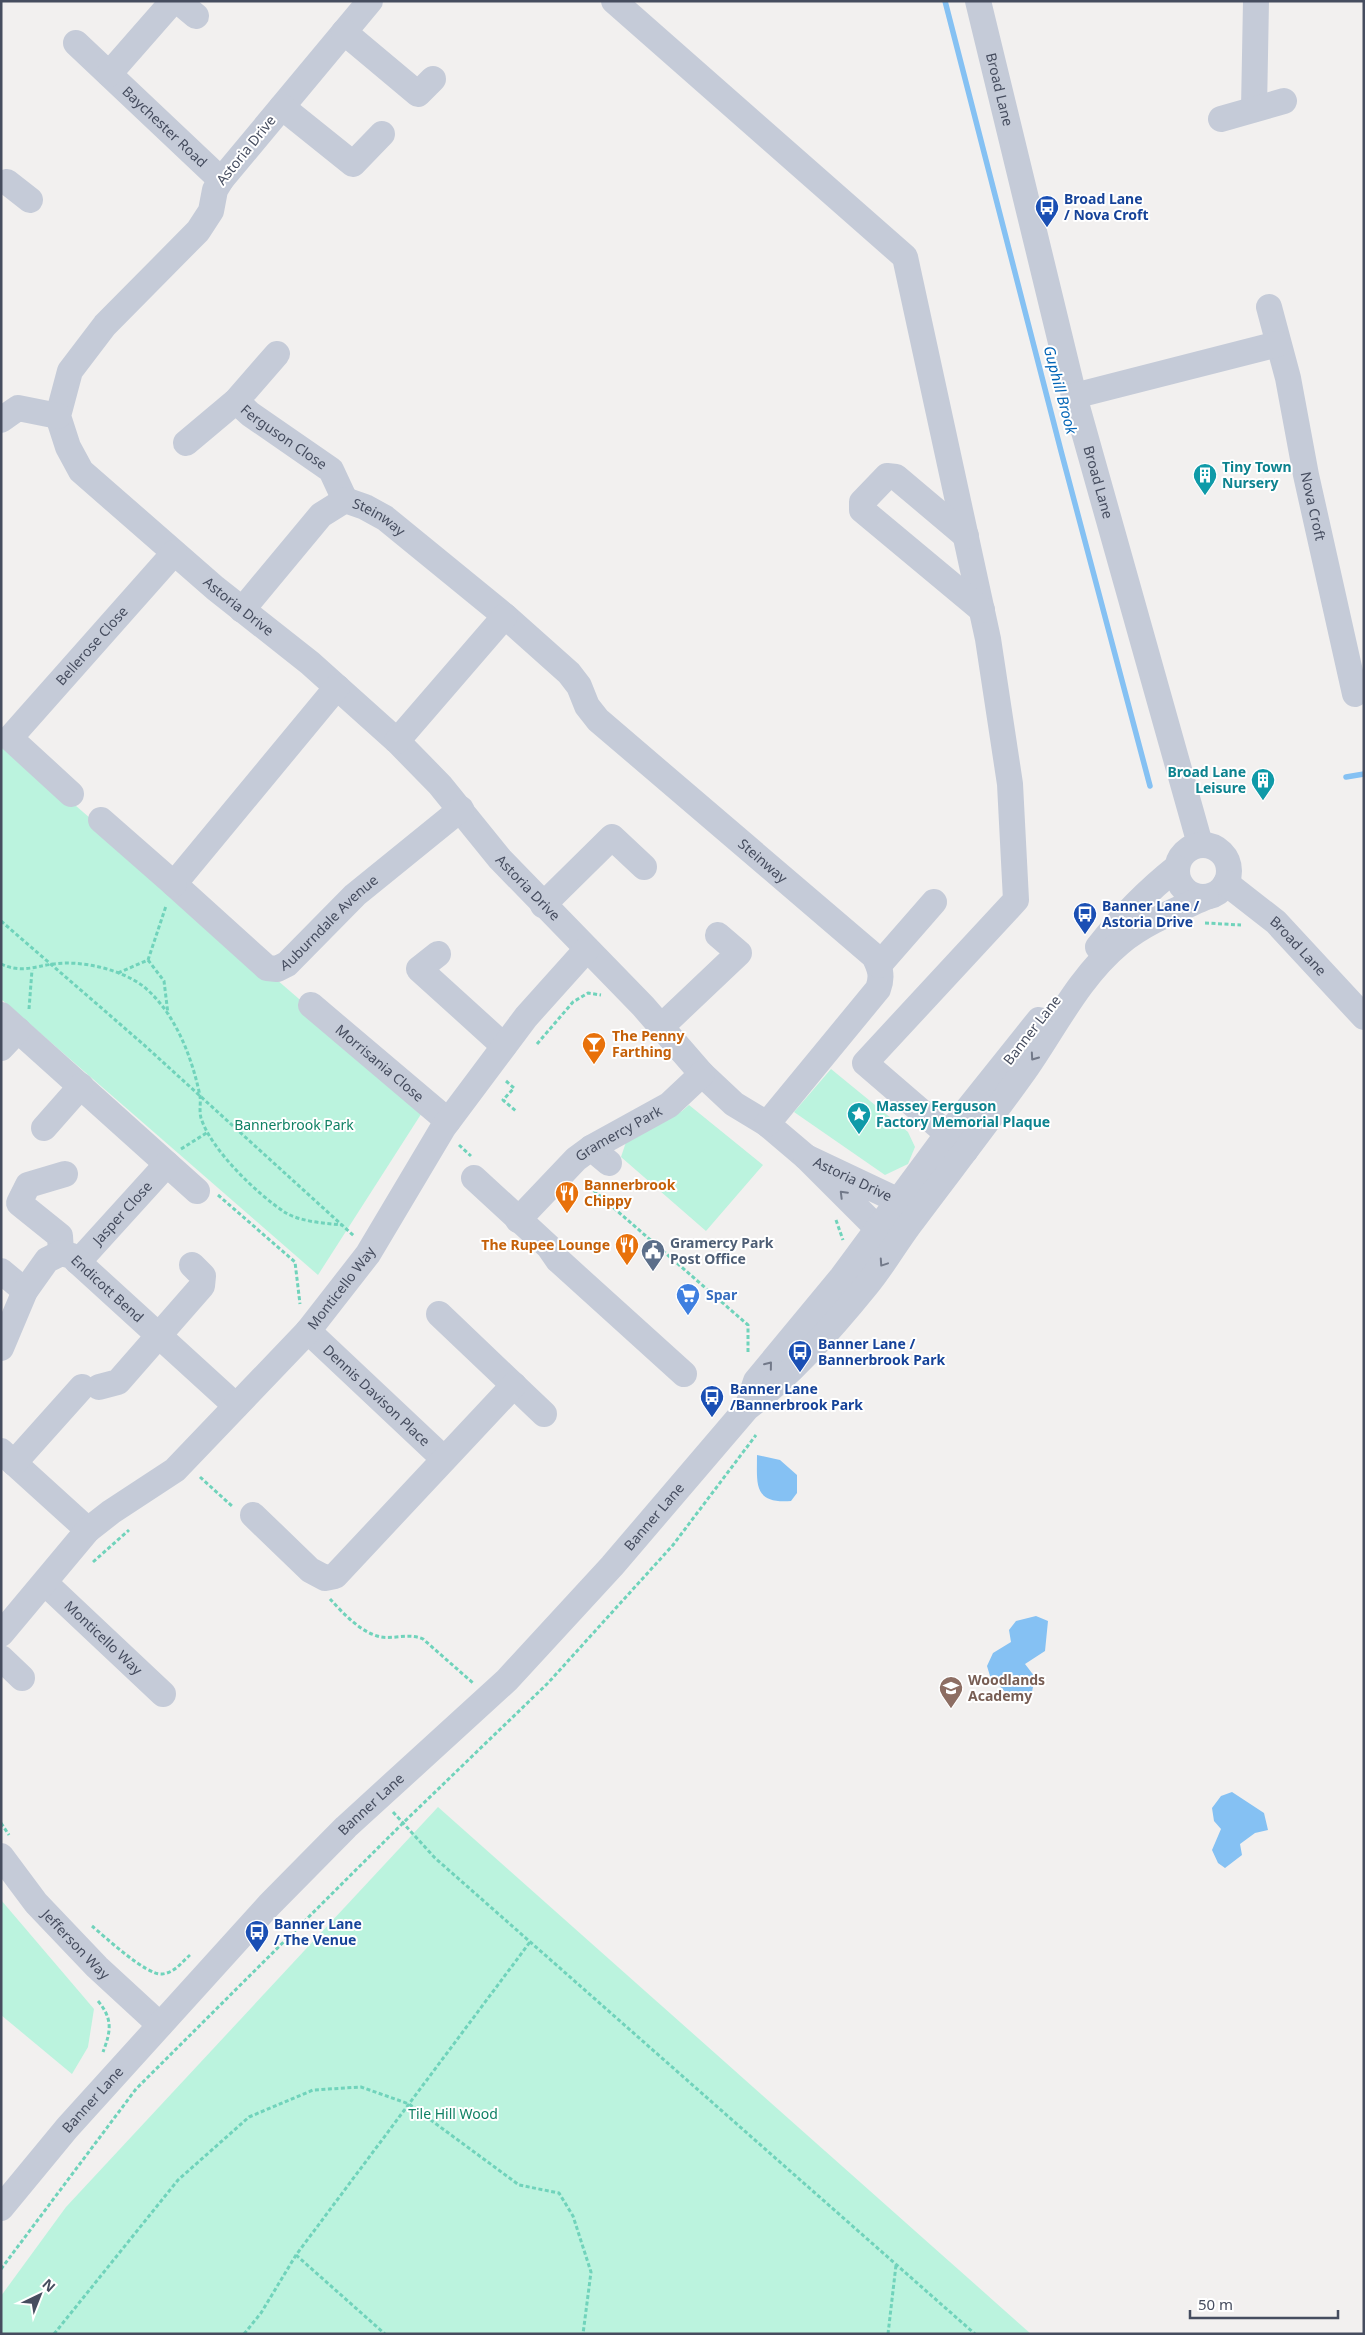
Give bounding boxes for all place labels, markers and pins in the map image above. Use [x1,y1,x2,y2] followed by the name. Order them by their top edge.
[1064,189,1149,224] place label: Broad Lane / Nova Croft
[1034,194,1060,228] bus stop icon: Broad Lane / Nova Croft
[1222,457,1292,492] place label: Tiny Town Nursery
[1192,462,1218,496] building icon: Tiny Town Nursery
[1167,762,1246,797] place label: Broad Lane Leisure
[1250,767,1276,801] building icon: Broad Lane Leisure
[1102,896,1199,931] place label: Banner Lane / Astoria Drive
[1072,901,1098,935] bus stop icon: Banner Lane / Astoria Drive
[612,1026,684,1061] place label: The Penny Farthing
[581,1031,607,1065] bar icon: The Penny Farthing
[876,1096,1050,1131] place label: Massey Ferguson Factory Memorial Plaque
[846,1101,872,1135] place icon: Massey Ferguson Factory Memorial Plaque
[584,1175,676,1210] place label: Bannerbrook Chippy
[554,1180,580,1214] restaurant icon: Bannerbrook Chippy
[614,1232,640,1266] restaurant icon: The Rupee Lounge
[670,1233,774,1268] place label: Gramercy Park Post Office
[481,1235,610,1254] place label: The Rupee Lounge
[640,1238,666,1272] public building icon: Gramercy Park Post Office
[675,1282,701,1316] supermarket icon: Spar
[706,1285,738,1304] place label: Spar
[818,1334,945,1369] place label: Banner Lane / Bannerbrook Park
[787,1339,813,1373] bus stop icon: Banner Lane / Bannerbrook Park
[730,1379,863,1414] place label: Banner Lane /Bannerbrook Park
[699,1384,725,1418] bus stop icon: Banner Lane /Bannerbrook Park
[968,1670,1045,1705] place label: Woodlands Academy
[938,1675,964,1709] school or university icon: Woodlands Academy
[274,1914,362,1949] place label: Banner Lane / The Venue
[244,1919,270,1953] bus stop icon: Banner Lane / The Venue

